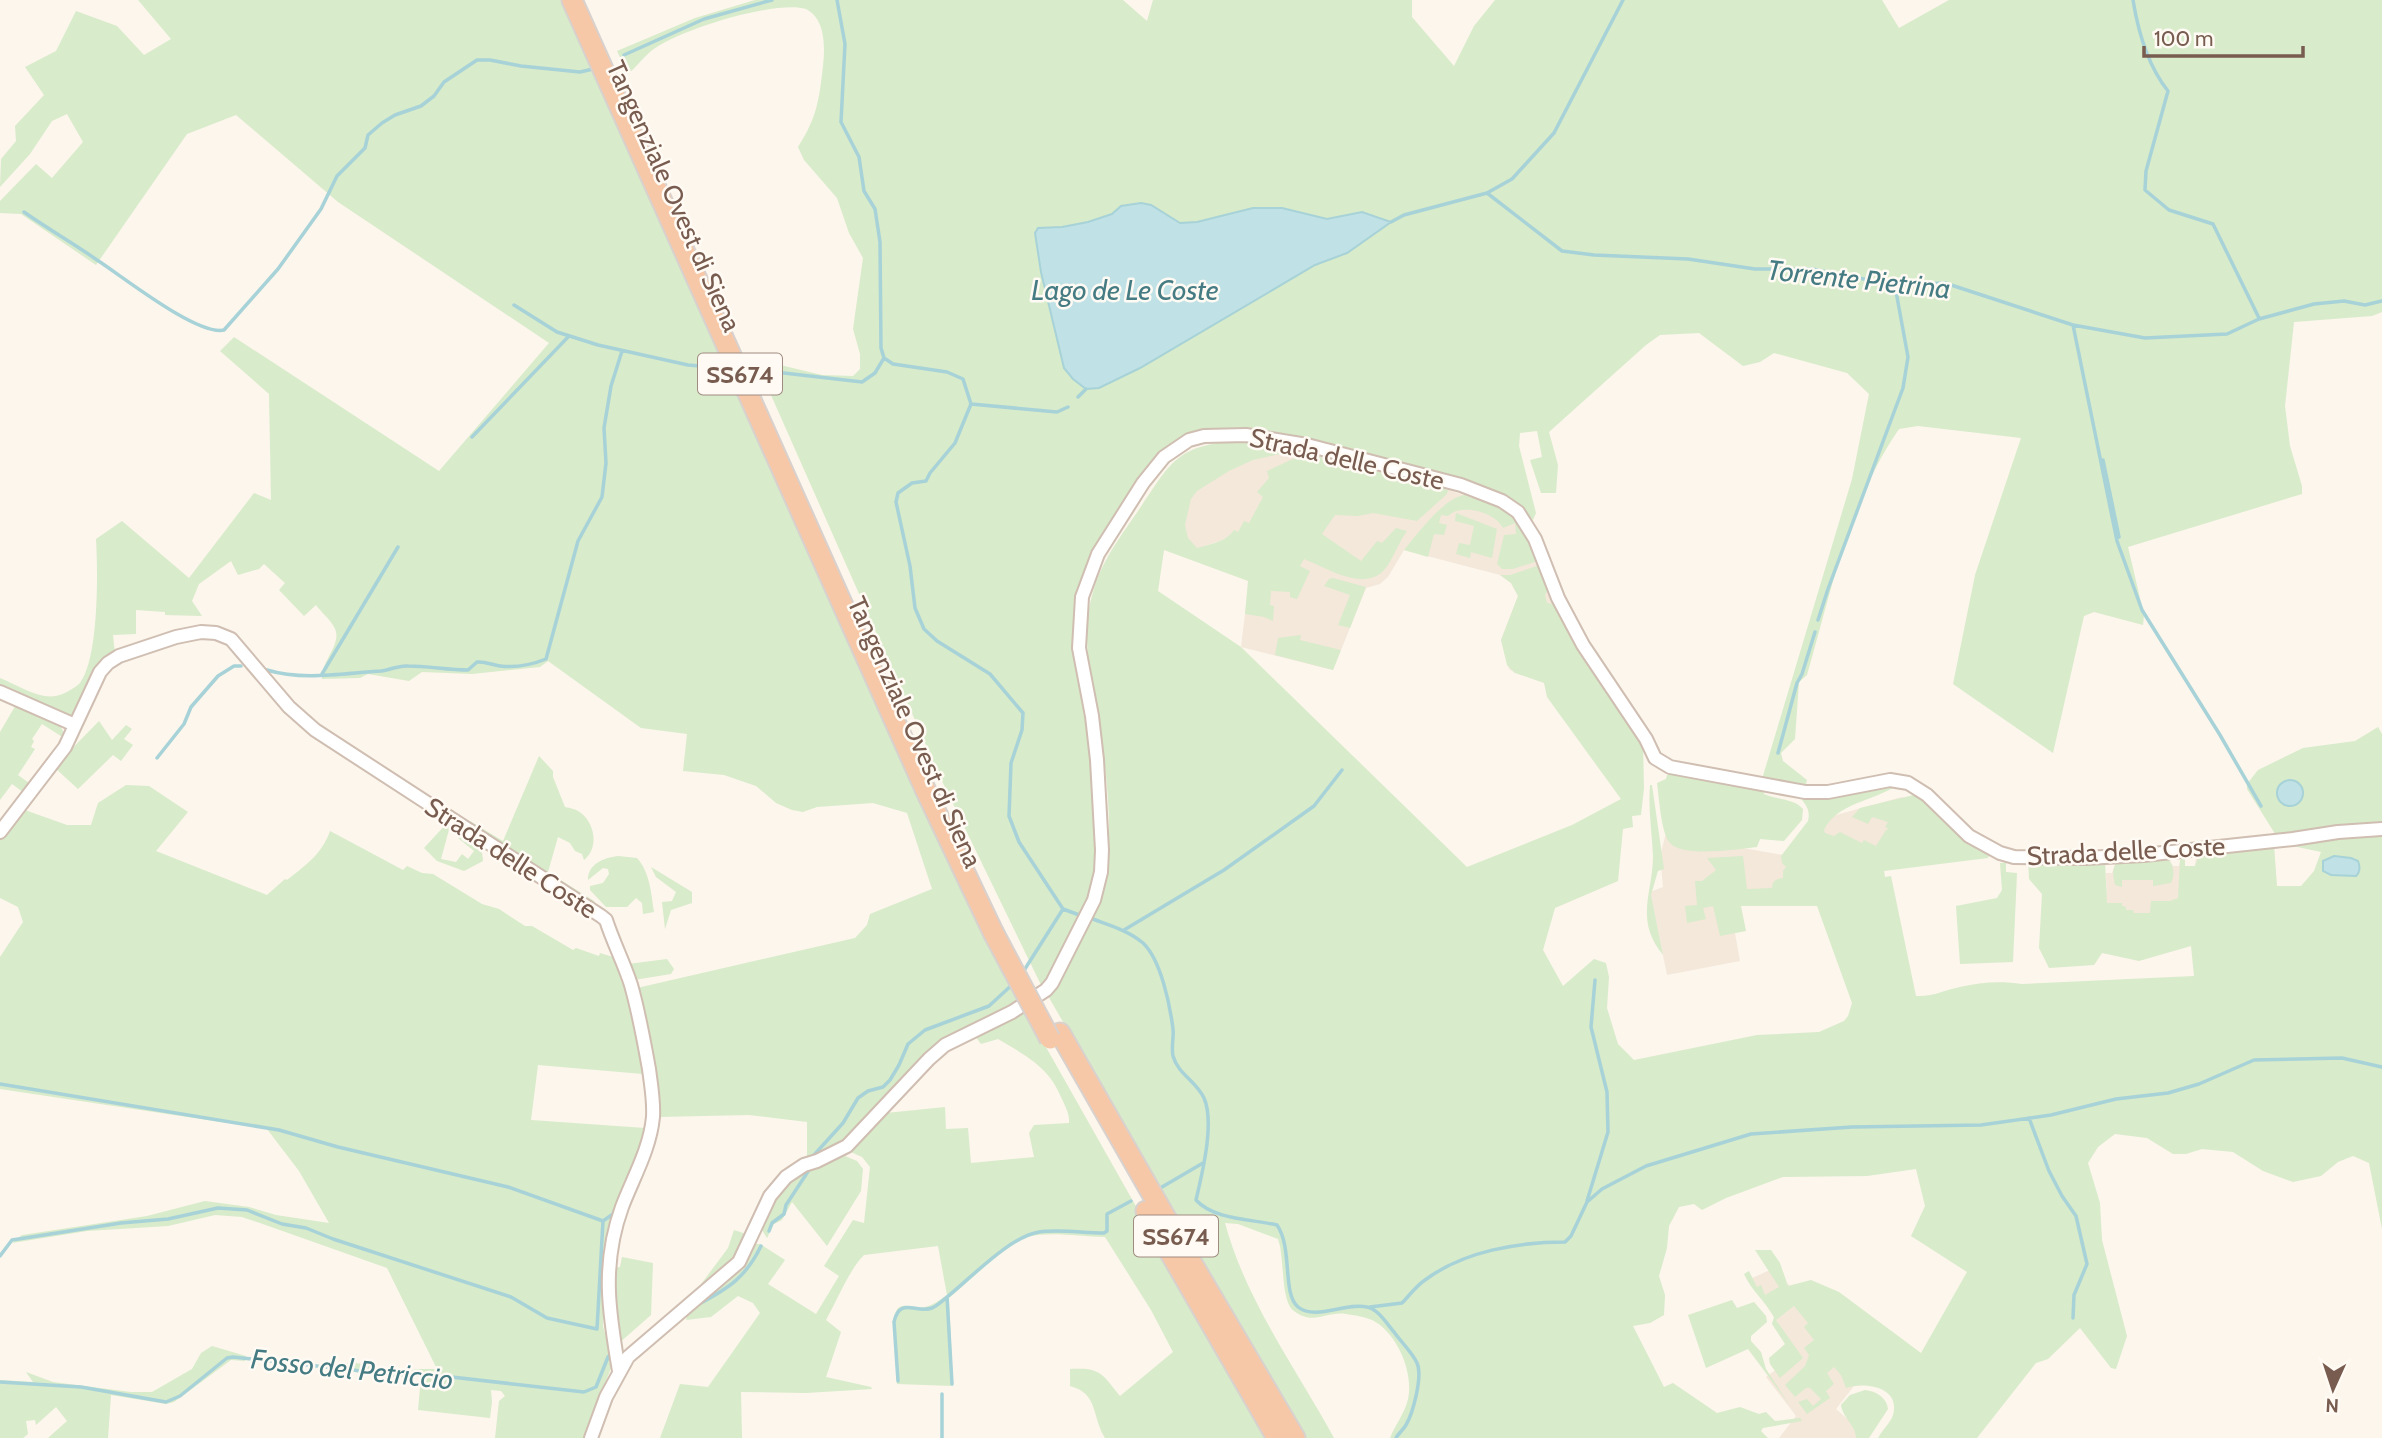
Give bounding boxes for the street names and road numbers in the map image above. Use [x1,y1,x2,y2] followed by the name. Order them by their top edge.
[600,55,748,337] street label: Tangenziale Ovest di Siena
[698,354,782,394] road number: SS674
[1247,421,1447,497] street label: Strada delle Coste
[841,591,989,873] street label: Tangenziale Ovest di Siena
[419,791,603,925] street label: Strada delle Coste
[2026,830,2226,872] street label: Strada delle Coste
[1134,1216,1218,1256] road number: SS674

